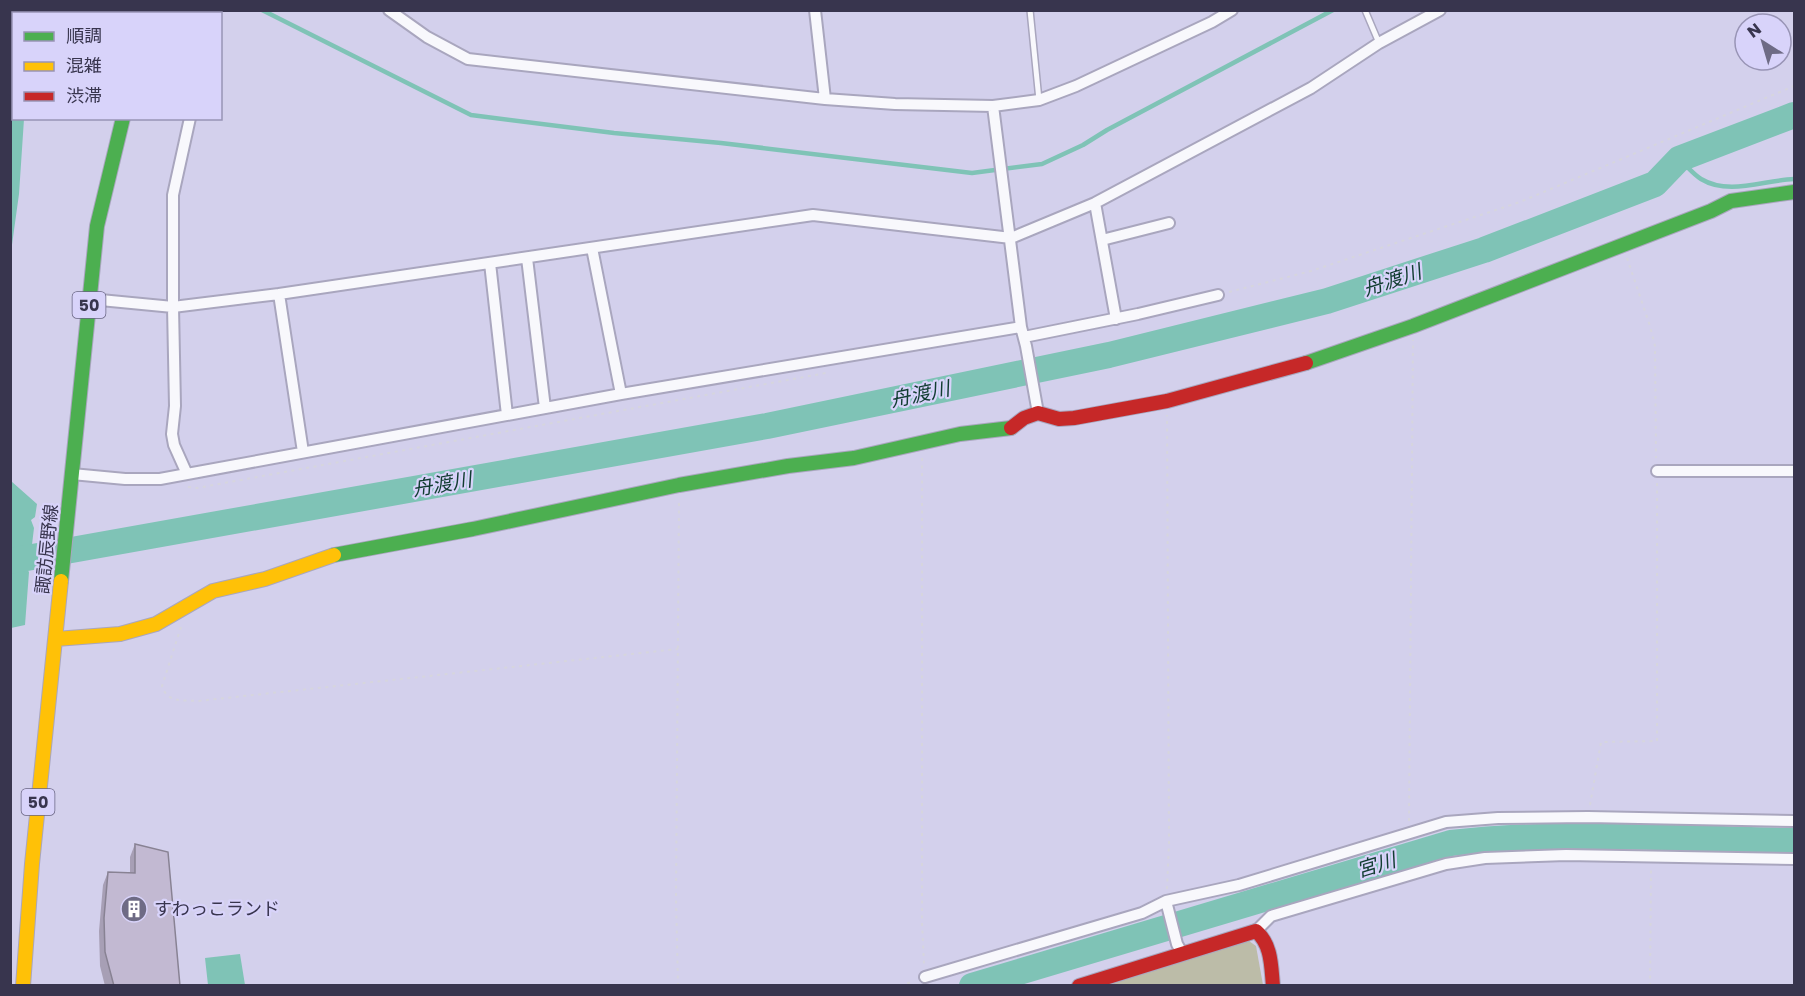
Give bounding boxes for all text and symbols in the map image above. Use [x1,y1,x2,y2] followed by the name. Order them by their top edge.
[12,12,222,120] legend
[1733,12,1793,72] north arrow
[1743,18,1766,43] text: N
[66,23,102,48] text: 順調
[66,53,102,78] text: 混雑
[66,83,102,108] text: 渋滞
[1359,257,1427,303] water label: 舟渡川
[72,292,106,318] road number: 50
[888,374,954,414] water label: 舟渡川
[410,465,476,503] water label: 舟渡川
[29,503,64,595] street label: 諏訪辰野線
[22,789,54,815] road number: 50
[1353,845,1401,884] water label: 宮川
[119,894,149,924] building icon: すわっこランド
[154,896,280,921] place label: すわっこランド

